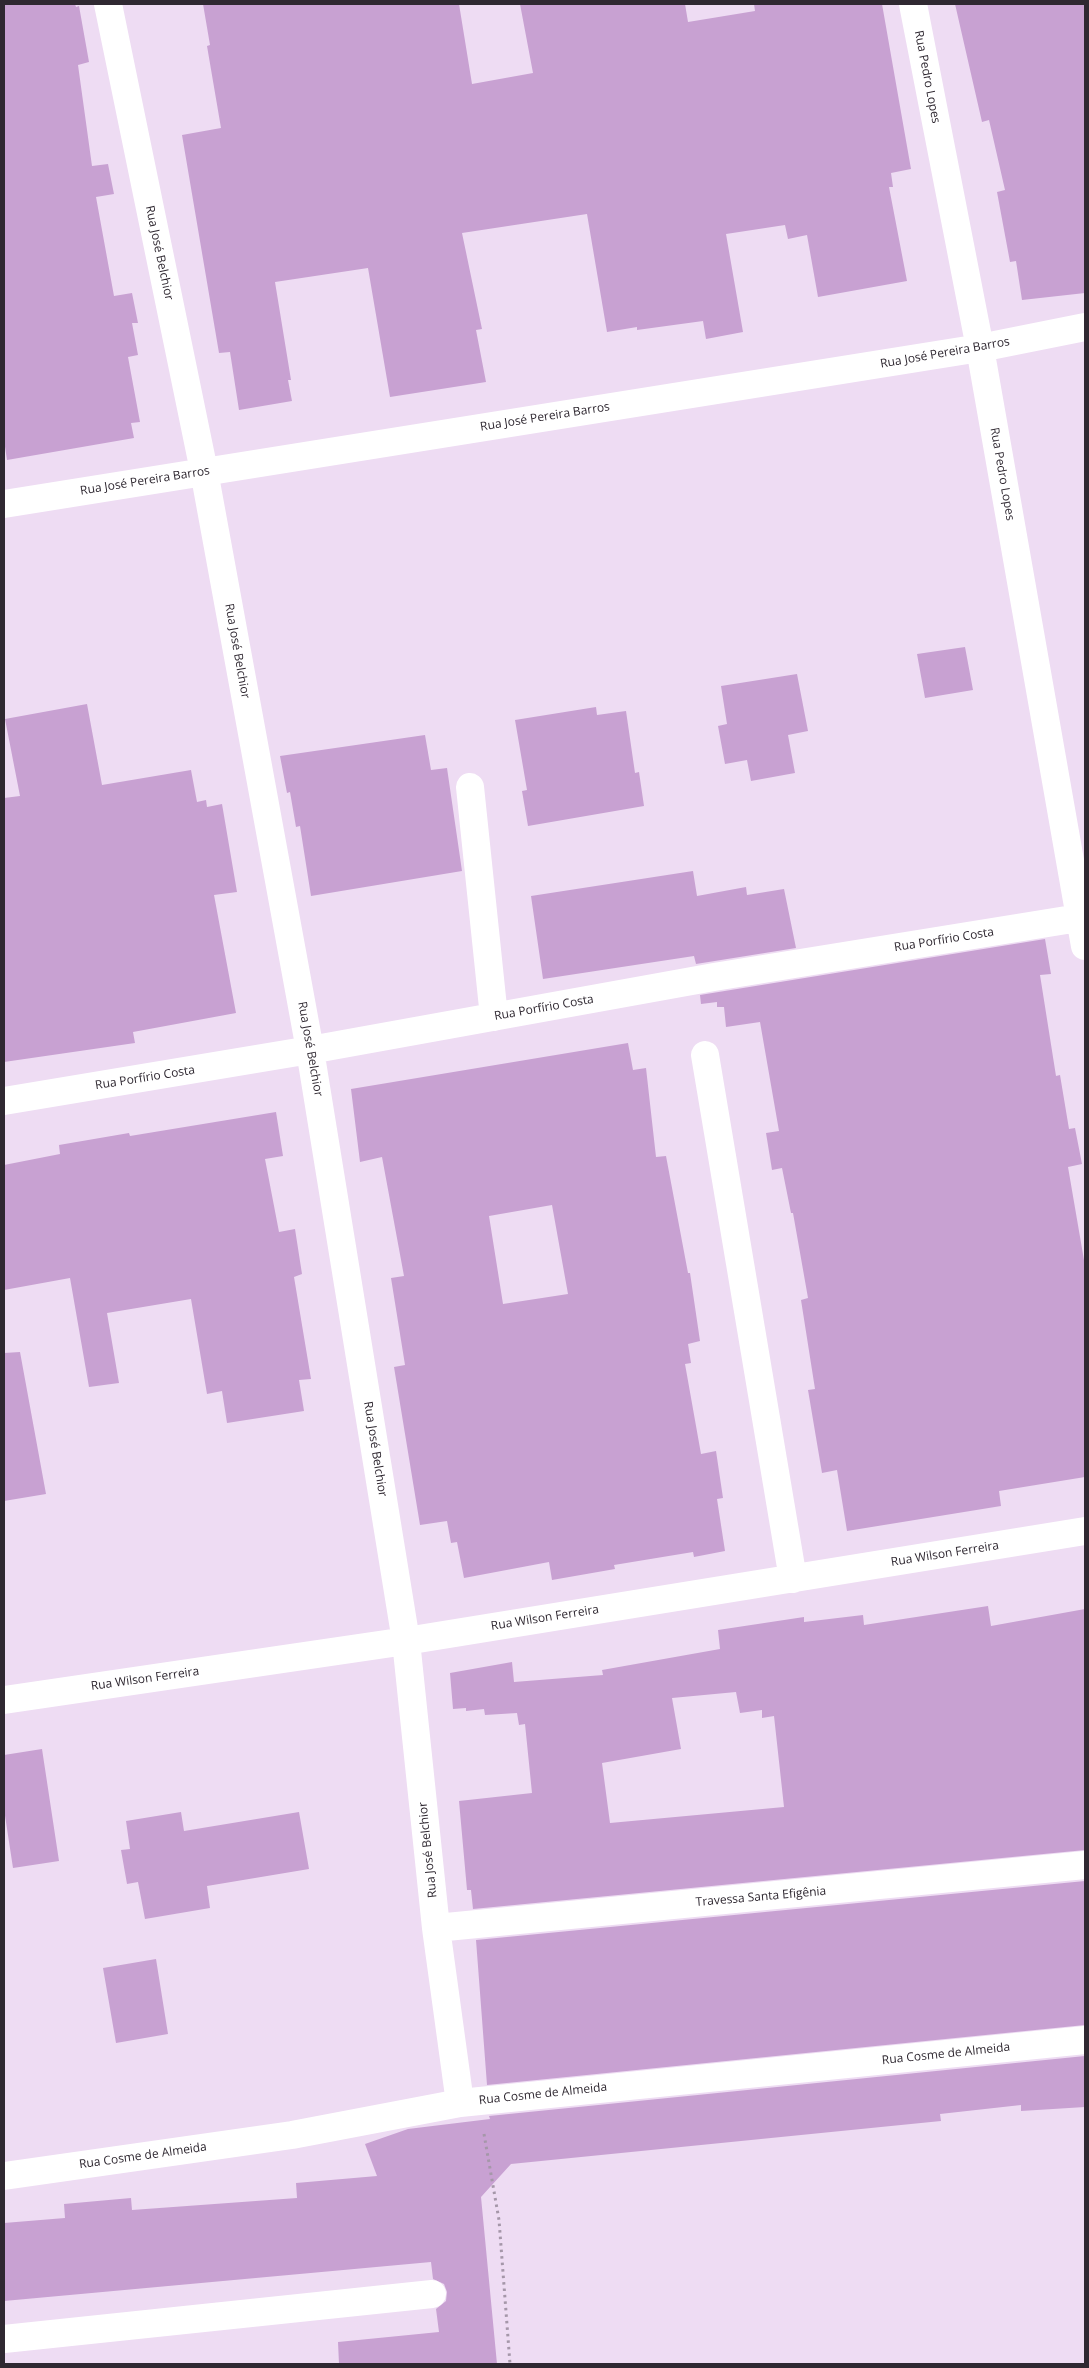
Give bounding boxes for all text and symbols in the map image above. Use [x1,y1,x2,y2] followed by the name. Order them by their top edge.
[911,29,943,125] street label: Rua Pedro Lopes
[142,204,176,302] street label: Rua José Belchior
[879,335,1011,371] street label: Rua José Pereira Barros
[479,400,611,434] street label: Rua José Pereira Barros
[987,426,1017,522] street label: Rua Pedro Lopes
[79,464,211,498] street label: Rua José Pereira Barros
[222,602,252,700] street label: Rua José Belchior
[893,925,995,955] street label: Rua Porfírio Costa
[493,992,595,1024] street label: Rua Porfírio Costa
[295,1000,325,1098] street label: Rua José Belchior
[94,1063,196,1093] street label: Rua Porfírio Costa
[360,1400,390,1498] street label: Rua José Belchior
[890,1538,1000,1570] street label: Rua Wilson Ferreira
[490,1602,600,1634] street label: Rua Wilson Ferreira
[90,1664,200,1694] street label: Rua Wilson Ferreira
[416,1801,440,1899] street label: Rua José Belchior
[695,1884,827,1910] street label: Travessa Santa Efigênia
[881,2040,1011,2068] street label: Rua Cosme de Almeida
[478,2080,608,2108] street label: Rua Cosme de Almeida
[78,2140,208,2172] street label: Rua Cosme de Almeida

